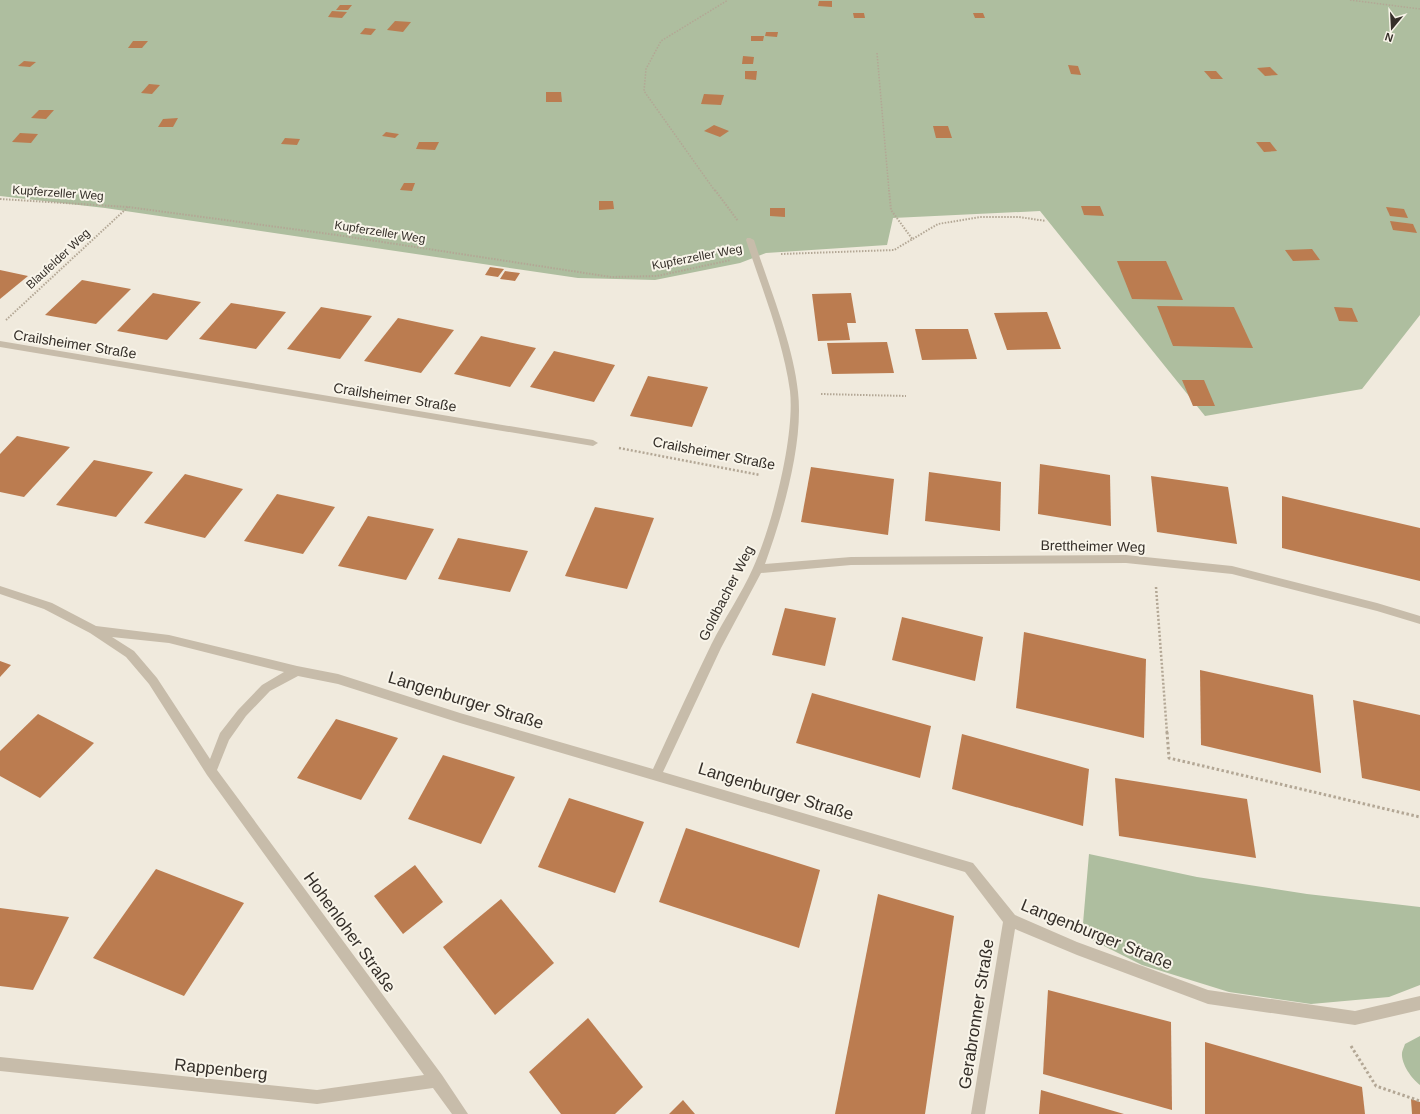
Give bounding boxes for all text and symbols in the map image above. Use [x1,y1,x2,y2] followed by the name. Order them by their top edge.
[1372,8,1412,48] north arrow
[1383,31,1395,44] text: N
[12,183,104,203] street label: Kupferzeller Weg
[334,218,426,246] street label: Kupferzeller Weg
[23,226,93,292] street label: Blaufelder Weg
[651,241,743,273] street label: Kupferzeller Weg
[12,326,138,362] street label: Crailsheimer Straße
[332,379,458,415] street label: Crailsheimer Straße
[651,433,777,473] street label: Crailsheimer Straße
[1040,537,1146,555] street label: Brettheimer Weg
[695,543,757,643] street label: Goldbacher Weg
[386,668,546,733] street label: Langenburger Straße
[696,759,856,824] street label: Langenburger Straße
[300,869,399,996] street label: Hohenloher Straße
[1018,895,1175,974] street label: Langenburger Straße
[955,937,998,1091] street label: Gerabronner Straße
[173,1055,268,1084] street label: Rappenberg

